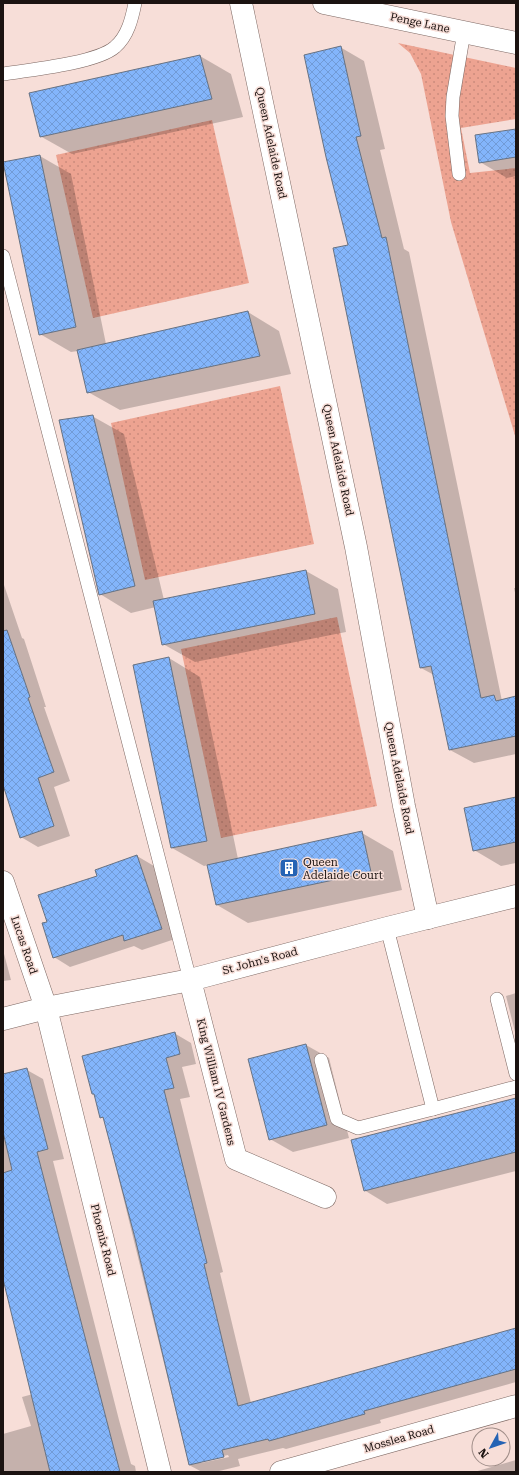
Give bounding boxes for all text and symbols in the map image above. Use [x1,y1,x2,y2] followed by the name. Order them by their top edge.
[389,10,451,36] street label: Penge Lane
[253,86,289,200] street label: Queen Adelaide Road
[320,403,356,517] street label: Queen Adelaide Road
[382,721,416,835] street label: Queen Adelaide Road
[303,856,383,882] place label: Queen Adelaide Court
[278,857,300,879] building icon: Queen Adelaide Court
[8,914,40,976] street label: Lucas Road
[221,945,299,977] street label: St John's Road
[194,1017,238,1147] street label: King William IV Gardens
[88,1203,118,1277] street label: Phoenix Road
[362,1423,436,1455] street label: Mosslea Road
[471,1427,511,1467] north arrow
[476,1445,491,1461] text: N

